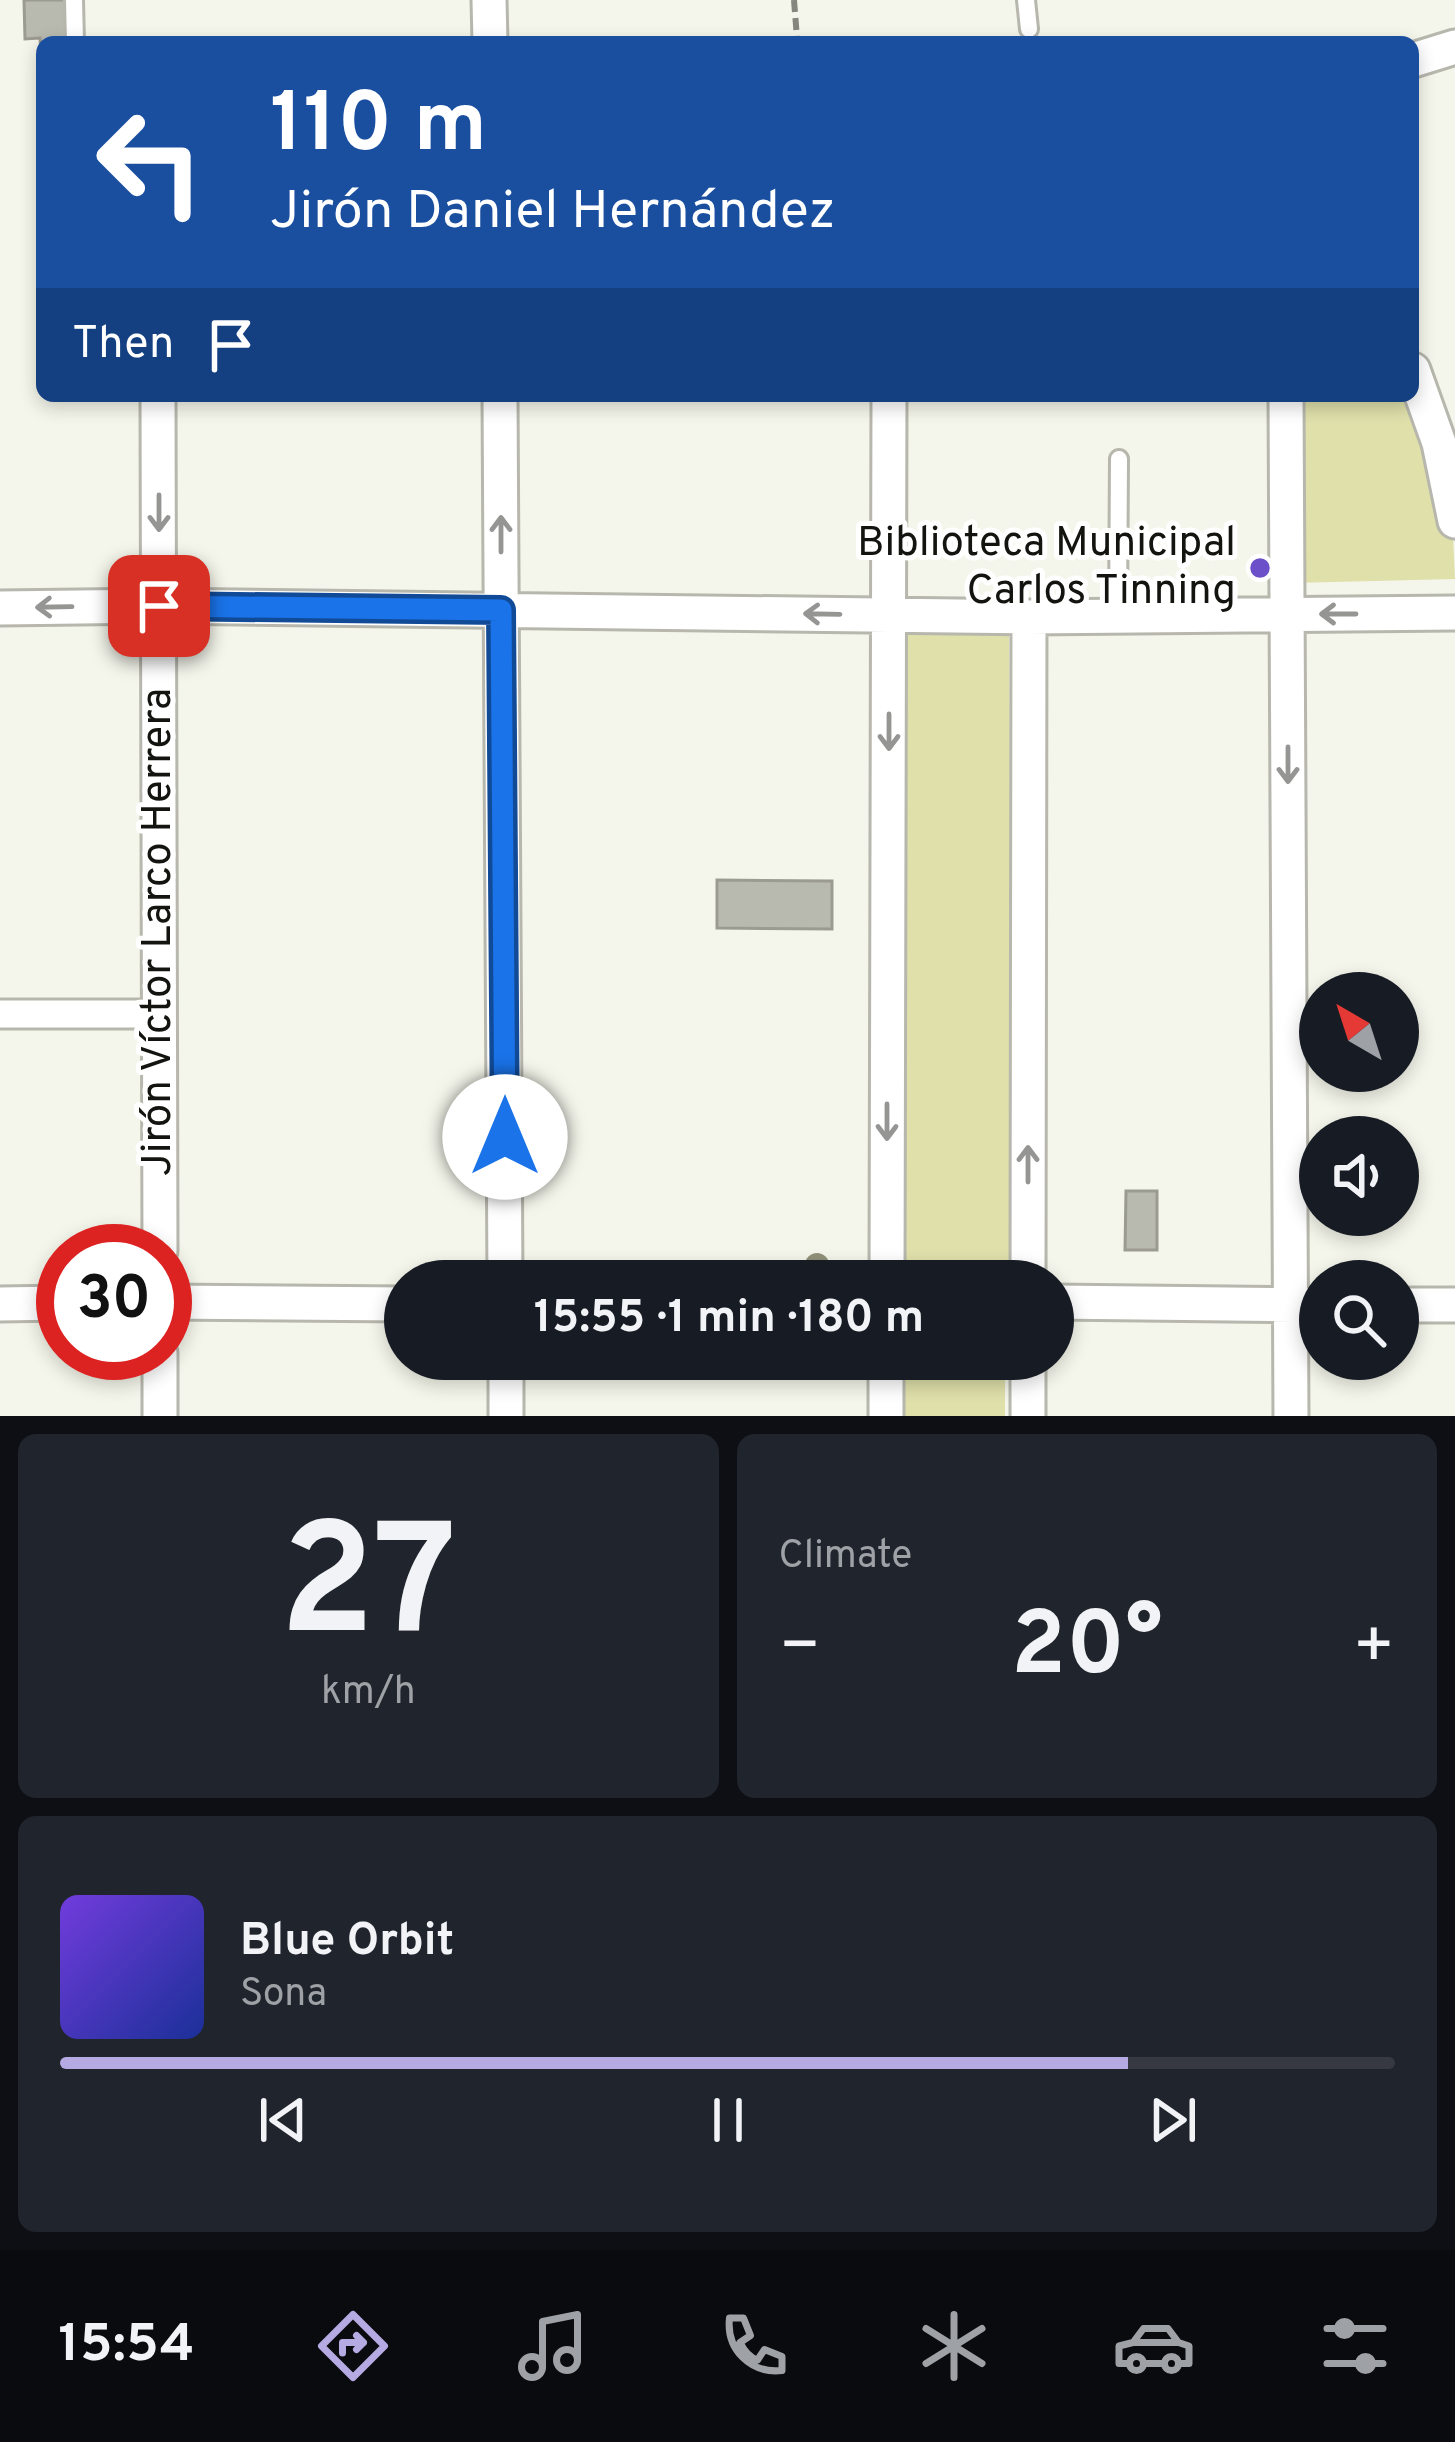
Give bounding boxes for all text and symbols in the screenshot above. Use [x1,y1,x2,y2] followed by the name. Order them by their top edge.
[270,75,487,181] text: 110 m
[72,84,228,240] icon: left
[270,179,835,248] text: Jirón Daniel Hernández
[198,312,264,378] icon: arrive
[72,317,174,374] text: Then
[147,493,170,532] one-way arrow
[490,515,512,554] one-way arrow
[857,518,1236,619] place label: Biblioteca Municipal Carlos Tinning
[108,555,210,657] pin
[1247,555,1273,581] marker: Biblioteca Municipal Carlos Tinning
[126,573,192,639] icon: arrive
[35,596,74,619] one-way arrow
[803,602,842,625] one-way arrow
[1319,603,1358,625] one-way arrow
[133,688,186,1176] street label: Jirón Víctor Larco Herrera
[878,712,900,751] one-way arrow
[1277,745,1299,784] one-way arrow
[1299,972,1419,1092] north arrow
[1299,972,1419,1380] map controls
[442,1074,568,1200] position arrow
[876,1102,898,1141] one-way arrow
[1299,1116,1419,1236] button: sound
[1017,1145,1039,1184] one-way arrow
[36,1224,192,1380] speed limit sign: 30
[1299,1260,1419,1380] button: search
[534,1291,924,1348] text: 15:55 · 1 min · 180 m
[279,1492,457,1690] text: 27
[779,1533,912,1582] text: Climate
[1011,1593,1163,1706] text: 20°
[779,1608,821,1691] text: −
[1352,1608,1395,1691] text: +
[321,1669,416,1718] text: km/h
[240,1914,454,1971] text: Blue Orbit
[240,1971,327,2020] text: Sona
[250,2087,316,2153] icon: previous
[695,2087,761,2153] icon: pause
[1140,2087,1206,2153] icon: next
[311,2304,395,2388] icon: directions
[511,2304,595,2388] icon: music
[712,2304,796,2388] icon: phone
[912,2304,996,2388] icon: climate
[1112,2304,1196,2388] icon: car
[1313,2304,1397,2388] icon: filters
[58,2312,195,2381] text: 15:54

